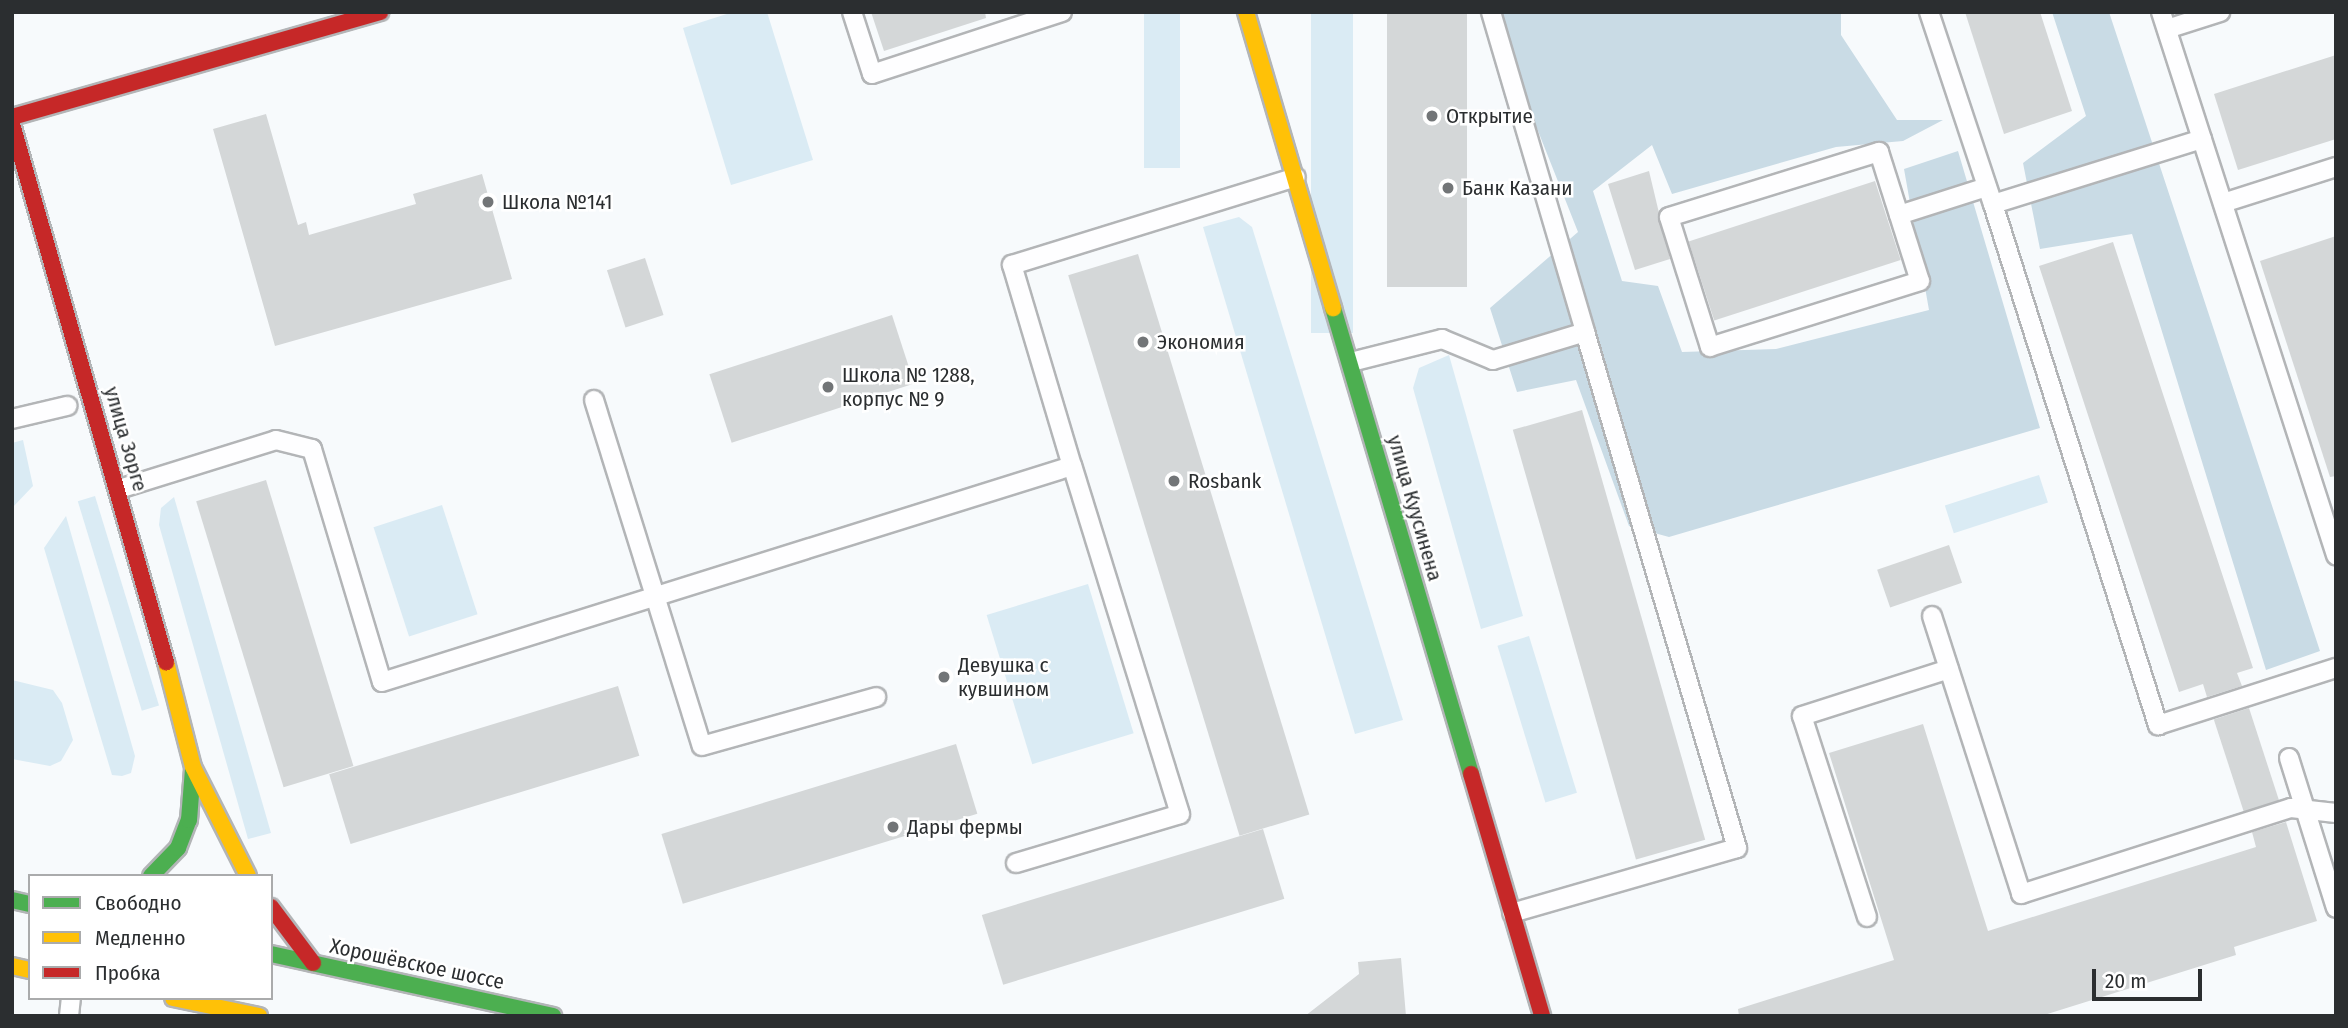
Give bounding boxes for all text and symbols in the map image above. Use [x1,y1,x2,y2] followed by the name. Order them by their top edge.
[1446,103,1533,129] place label: Открытие
[1424,108,1440,124] marker: Открытие
[1462,175,1573,201] place label: Банк Казани
[1440,180,1456,196] marker: Банк Казани
[502,189,612,215] place label: Школа №141
[480,194,496,210] marker: Школа №141
[1157,329,1245,355] place label: Экономия
[1135,334,1151,350] marker: Экономия
[842,362,975,412] place label: Школа № 1288, корпус № 9
[820,379,836,395] marker: Школа № 1288, корпус № 9
[99,384,153,494] street label: улица Зорге
[1382,432,1448,584] street label: улица Куусинена
[1188,468,1261,494] place label: Rosbank
[1166,473,1182,489] marker: Rosbank
[958,652,1049,702] place label: Девушка с кувшином
[936,669,952,685] marker: Девушка с кувшином
[907,814,1023,840] place label: Дары фермы
[885,819,901,835] marker: Дары фермы
[28,874,273,1000] legend
[95,890,181,916] text: Свободно
[95,925,185,951] text: Медленно
[327,933,507,995] street label: Хорошёвское шоссе
[2096,954,2206,998] scale bar
[95,960,161,986] text: Пробка
[2105,968,2146,994] text: 20 m

